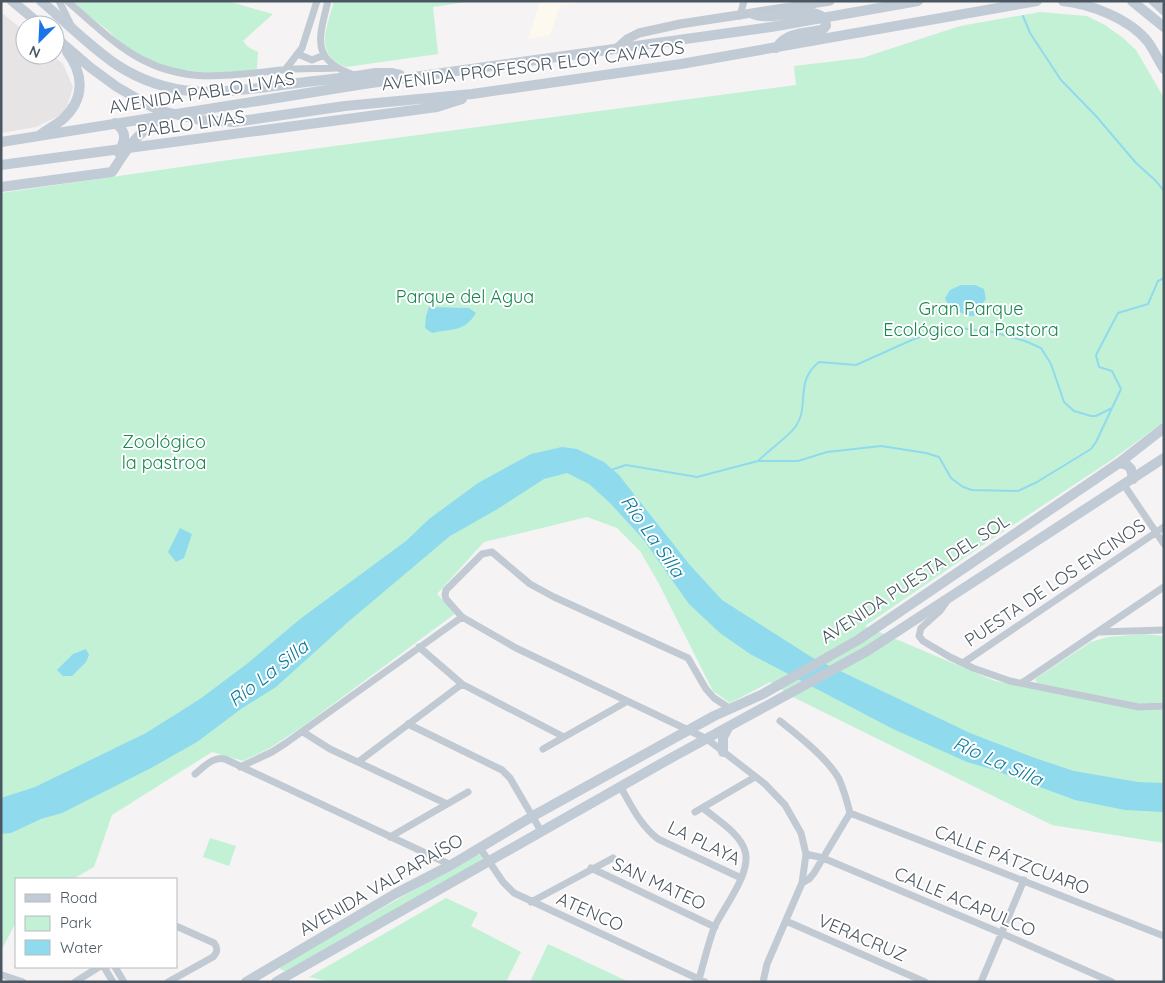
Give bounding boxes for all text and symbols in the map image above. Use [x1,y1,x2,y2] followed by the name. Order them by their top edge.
[15,15,65,65] north arrow
[380,36,686,96] street label: AVENIDA PROFESOR ELOY CAVAZOS
[26,42,43,62] text: N
[107,66,297,119] street label: AVENIDA PABLO LIVAS
[136,105,246,142] street label: PABLO LIVAS
[396,285,534,308] park label: Parque del Agua
[883,297,1059,341] park label: Gran Parque Ecológico La Pastora
[122,430,206,474] park label: Zoológico la pastroa
[616,490,691,583] water label: Río La Silla
[816,509,1014,648] street label: AVENIDA PUESTA DEL SOL
[960,513,1150,652] street label: PUESTA DE LOS ENCINOS
[223,633,314,712] water label: Río La Silla
[950,731,1048,792] water label: Río La Silla
[664,815,745,870] street label: LA PLAYA
[931,819,1093,900] street label: CALLE PÁTZCUARO
[295,828,467,941] street label: AVENIDA VALPARAÍSO
[609,852,710,915] street label: SAN MATEO
[891,861,1039,942] street label: CALLE ACAPULCO
[15,878,178,968] legend
[553,887,627,936] street label: ATENCO
[60,888,97,907] text: Road
[814,909,910,966] street label: VERACRUZ
[60,913,92,932] text: Park
[60,938,103,957] text: Water

